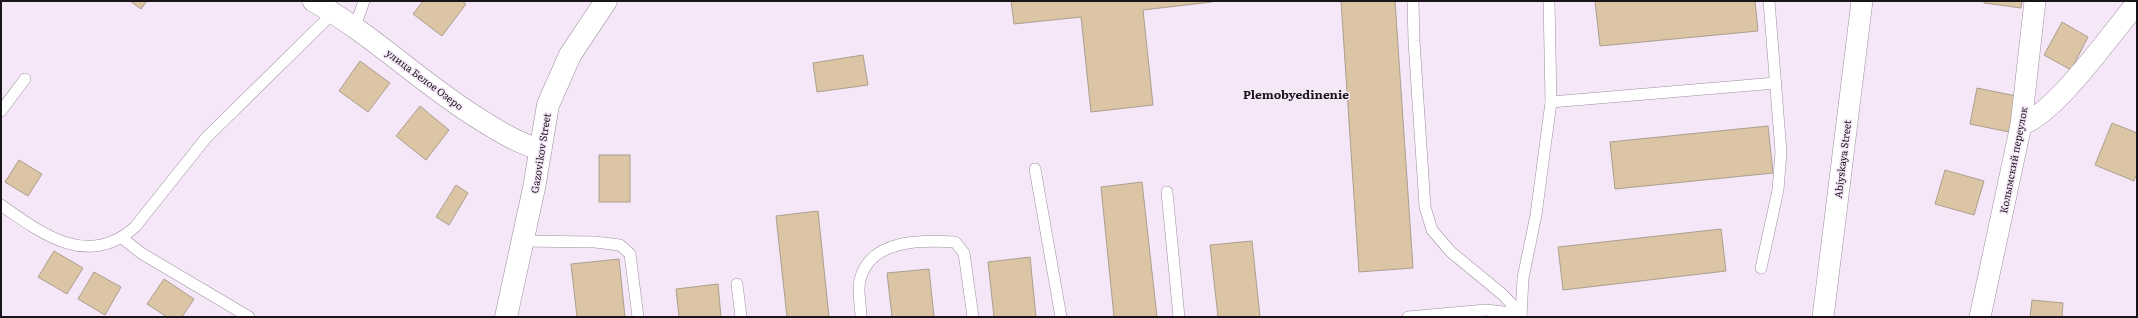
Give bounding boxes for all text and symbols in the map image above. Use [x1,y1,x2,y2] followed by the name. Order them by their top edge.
[383,45,467,113] street label: улица Белое Озеро
[1243,85,1349,103] district label: Plemobyedinenie
[1995,105,2031,215] street label: Колымский переулок
[526,112,554,194] street label: Gazovikov Street
[1830,119,1854,199] street label: Abiyskaya Street

